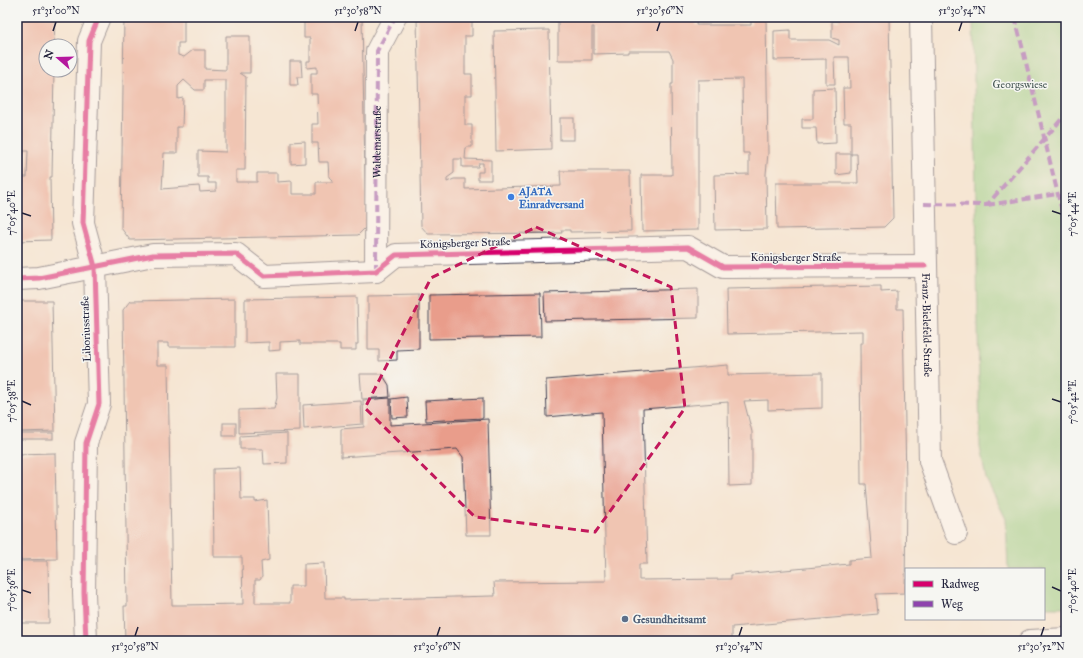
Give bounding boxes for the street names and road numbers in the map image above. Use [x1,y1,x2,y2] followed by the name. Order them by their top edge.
[370,105,383,178] street label: Waldemarstraße
[419,235,511,251] street label: Königsberger Straße
[751,251,842,264] street label: Königsberger Straße
[920,273,935,378] street label: Franz-Bielefeld-Straße
[78,295,94,362] street label: Liboriusstraße

